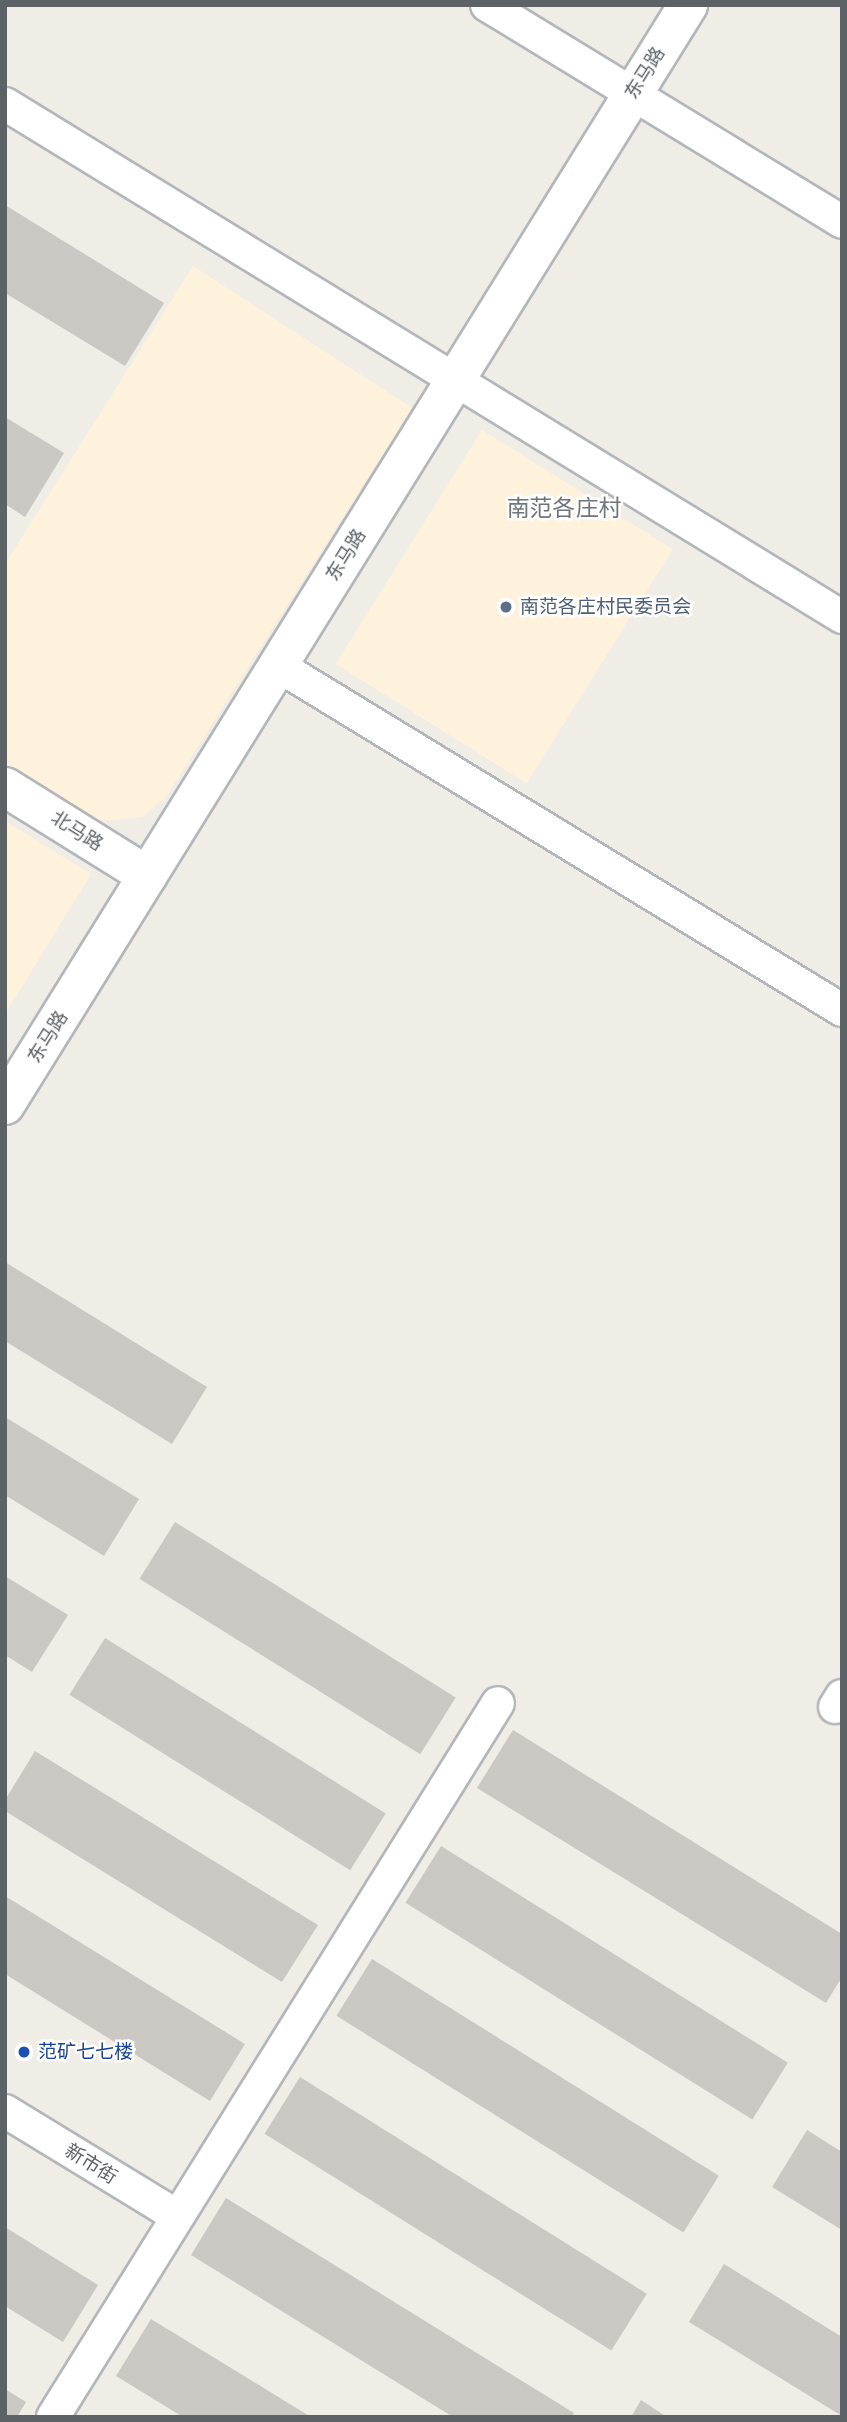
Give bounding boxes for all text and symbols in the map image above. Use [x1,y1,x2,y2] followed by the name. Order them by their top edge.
[620,43,670,103] street label: 东马路
[507,494,621,522] district label: 南范各庄村
[321,525,371,585] street label: 东马路
[520,596,691,618] place label: 南范各庄村民委员会
[498,599,514,615] marker: 南范各庄村民委员会
[47,806,107,856] street label: 北马路
[23,1007,73,1067] street label: 东马路
[38,2041,133,2063] place label: 范矿七七楼
[16,2044,32,2060] marker: 范矿七七楼
[61,2139,121,2189] street label: 新市街

